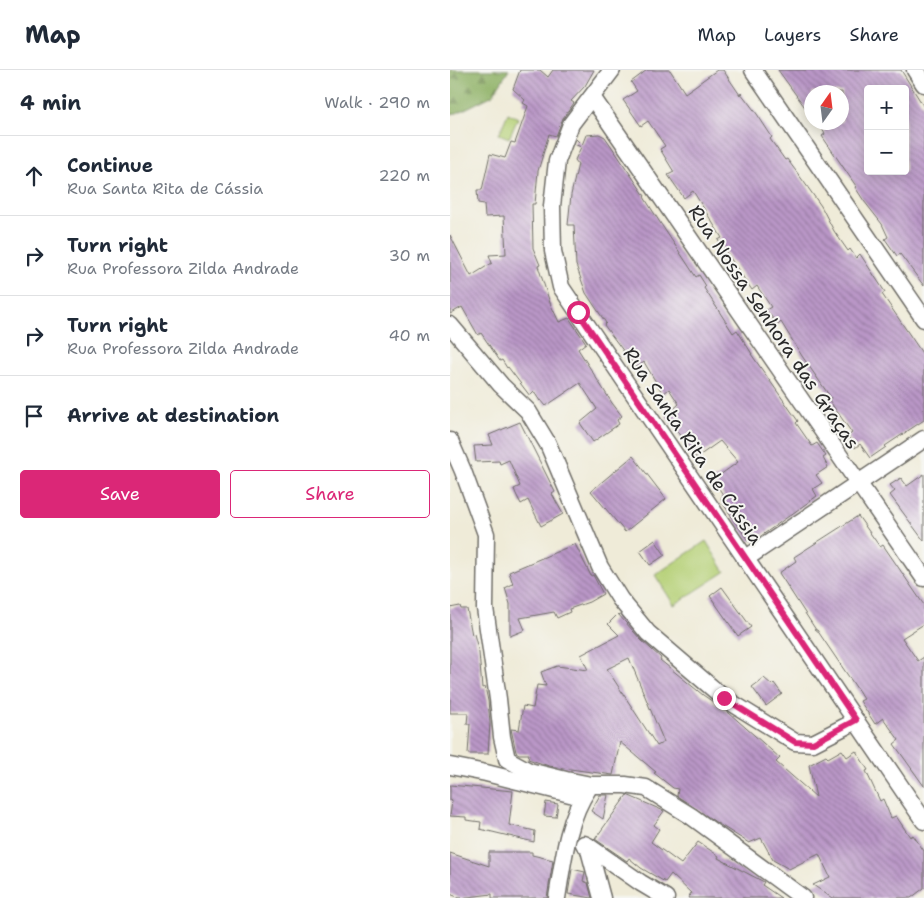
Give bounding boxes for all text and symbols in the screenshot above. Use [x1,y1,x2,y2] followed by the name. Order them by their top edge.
[25,19,81,51] text: Map
[698,23,736,47] text: Map
[764,23,821,47] text: Layers
[849,23,899,47] text: Share
[804,85,849,130] north arrow
[864,85,909,175] map controls
[864,85,909,130] button: +
[20,89,81,117] text: 4 min
[324,92,430,113] text: Walk · 290 m
[864,130,909,175] button: −
[67,153,153,178] text: Continue
[20,162,48,190] icon: ahead
[378,165,430,186] text: 220 m
[67,178,263,199] text: Rua Santa Rita de Cássia
[683,200,865,454] street label: Rua Nossa Senhora das Graças
[67,233,168,258] text: Turn right
[20,242,48,270] icon: right
[389,245,430,266] text: 30 m
[67,258,299,279] text: Rua Professora Zilda Andrade
[567,301,590,324] route start
[67,313,168,338] text: Turn right
[20,322,48,350] icon: right
[388,325,430,346] text: 40 m
[67,338,299,359] text: Rua Professora Zilda Andrade
[617,342,769,550] street label: Rua Santa Rita de Cássia
[20,402,48,430] icon: arrive
[67,403,279,428] text: Arrive at destination
[20,470,220,518] button: Save
[230,470,430,518] button: Share
[713,687,736,710] route end

